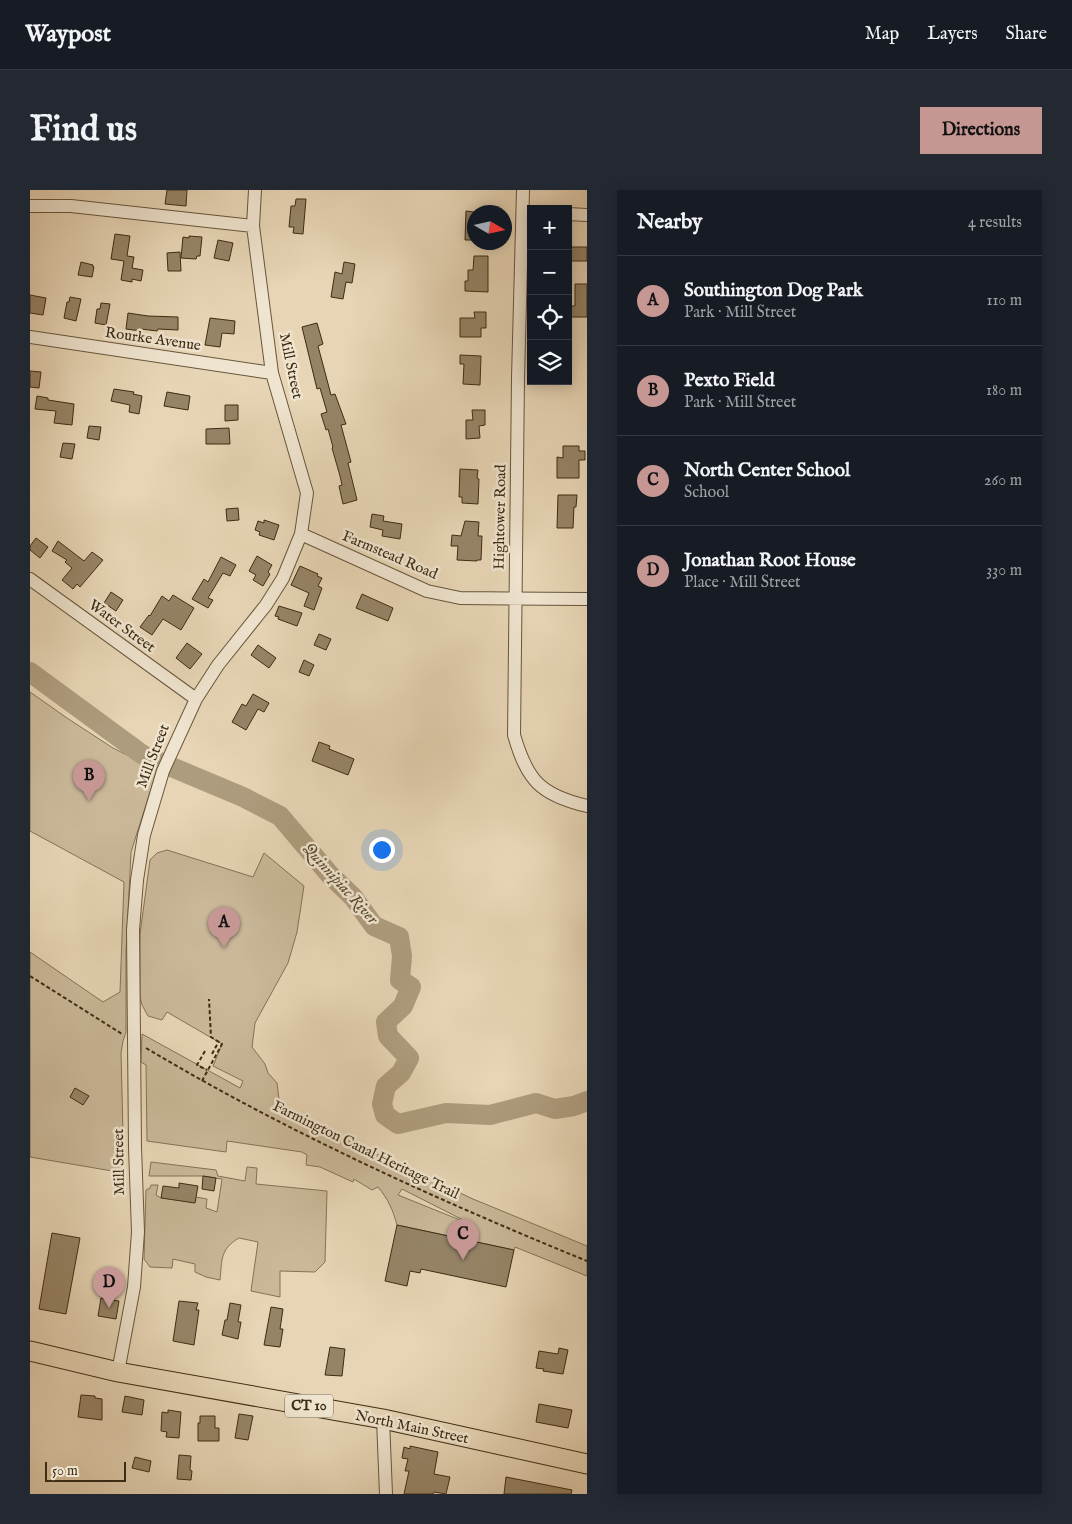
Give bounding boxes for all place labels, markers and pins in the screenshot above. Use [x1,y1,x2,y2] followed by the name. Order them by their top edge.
[73,760,105,801] pin: B
[208,907,240,948] pin: A
[447,1219,479,1260] pin: C
[93,1267,125,1308] pin: D

